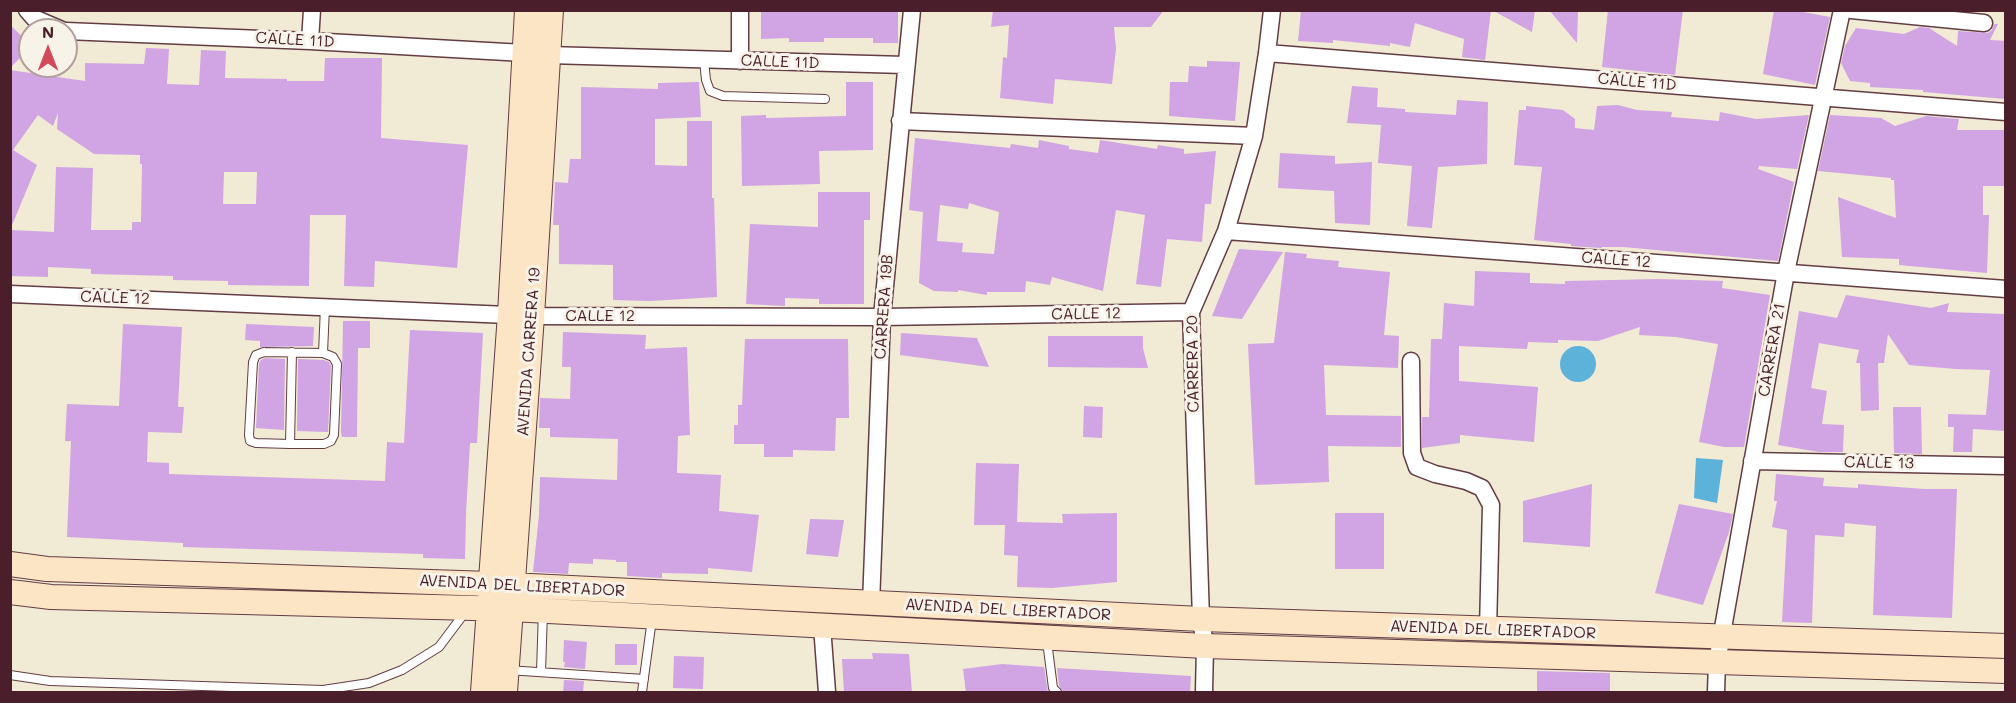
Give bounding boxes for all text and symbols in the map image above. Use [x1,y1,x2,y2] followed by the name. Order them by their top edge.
[18,18,78,78] north arrow
[42,21,54,42] text: N
[255,28,335,52] street label: CALLE 11D
[740,51,820,73] street label: CALLE 11D
[1597,69,1677,95] street label: CALLE 11D
[1581,248,1651,272] street label: CALLE 12
[871,254,897,360] street label: CARRERA 19B
[514,267,544,437] street label: AVENIDA CARRERA 19
[80,287,150,309] street label: CALLE 12
[1754,302,1790,398] street label: CARRERA 21
[1051,304,1121,324] street label: CALLE 12
[565,306,635,326] street label: CALLE 12
[1183,315,1203,413] street label: CARRERA 20
[1844,453,1914,473] street label: CALLE 13
[418,571,626,601] street label: AVENIDA DEL LIBERTADOR
[904,595,1112,625] street label: AVENIDA DEL LIBERTADOR
[1389,617,1597,643] street label: AVENIDA DEL LIBERTADOR

